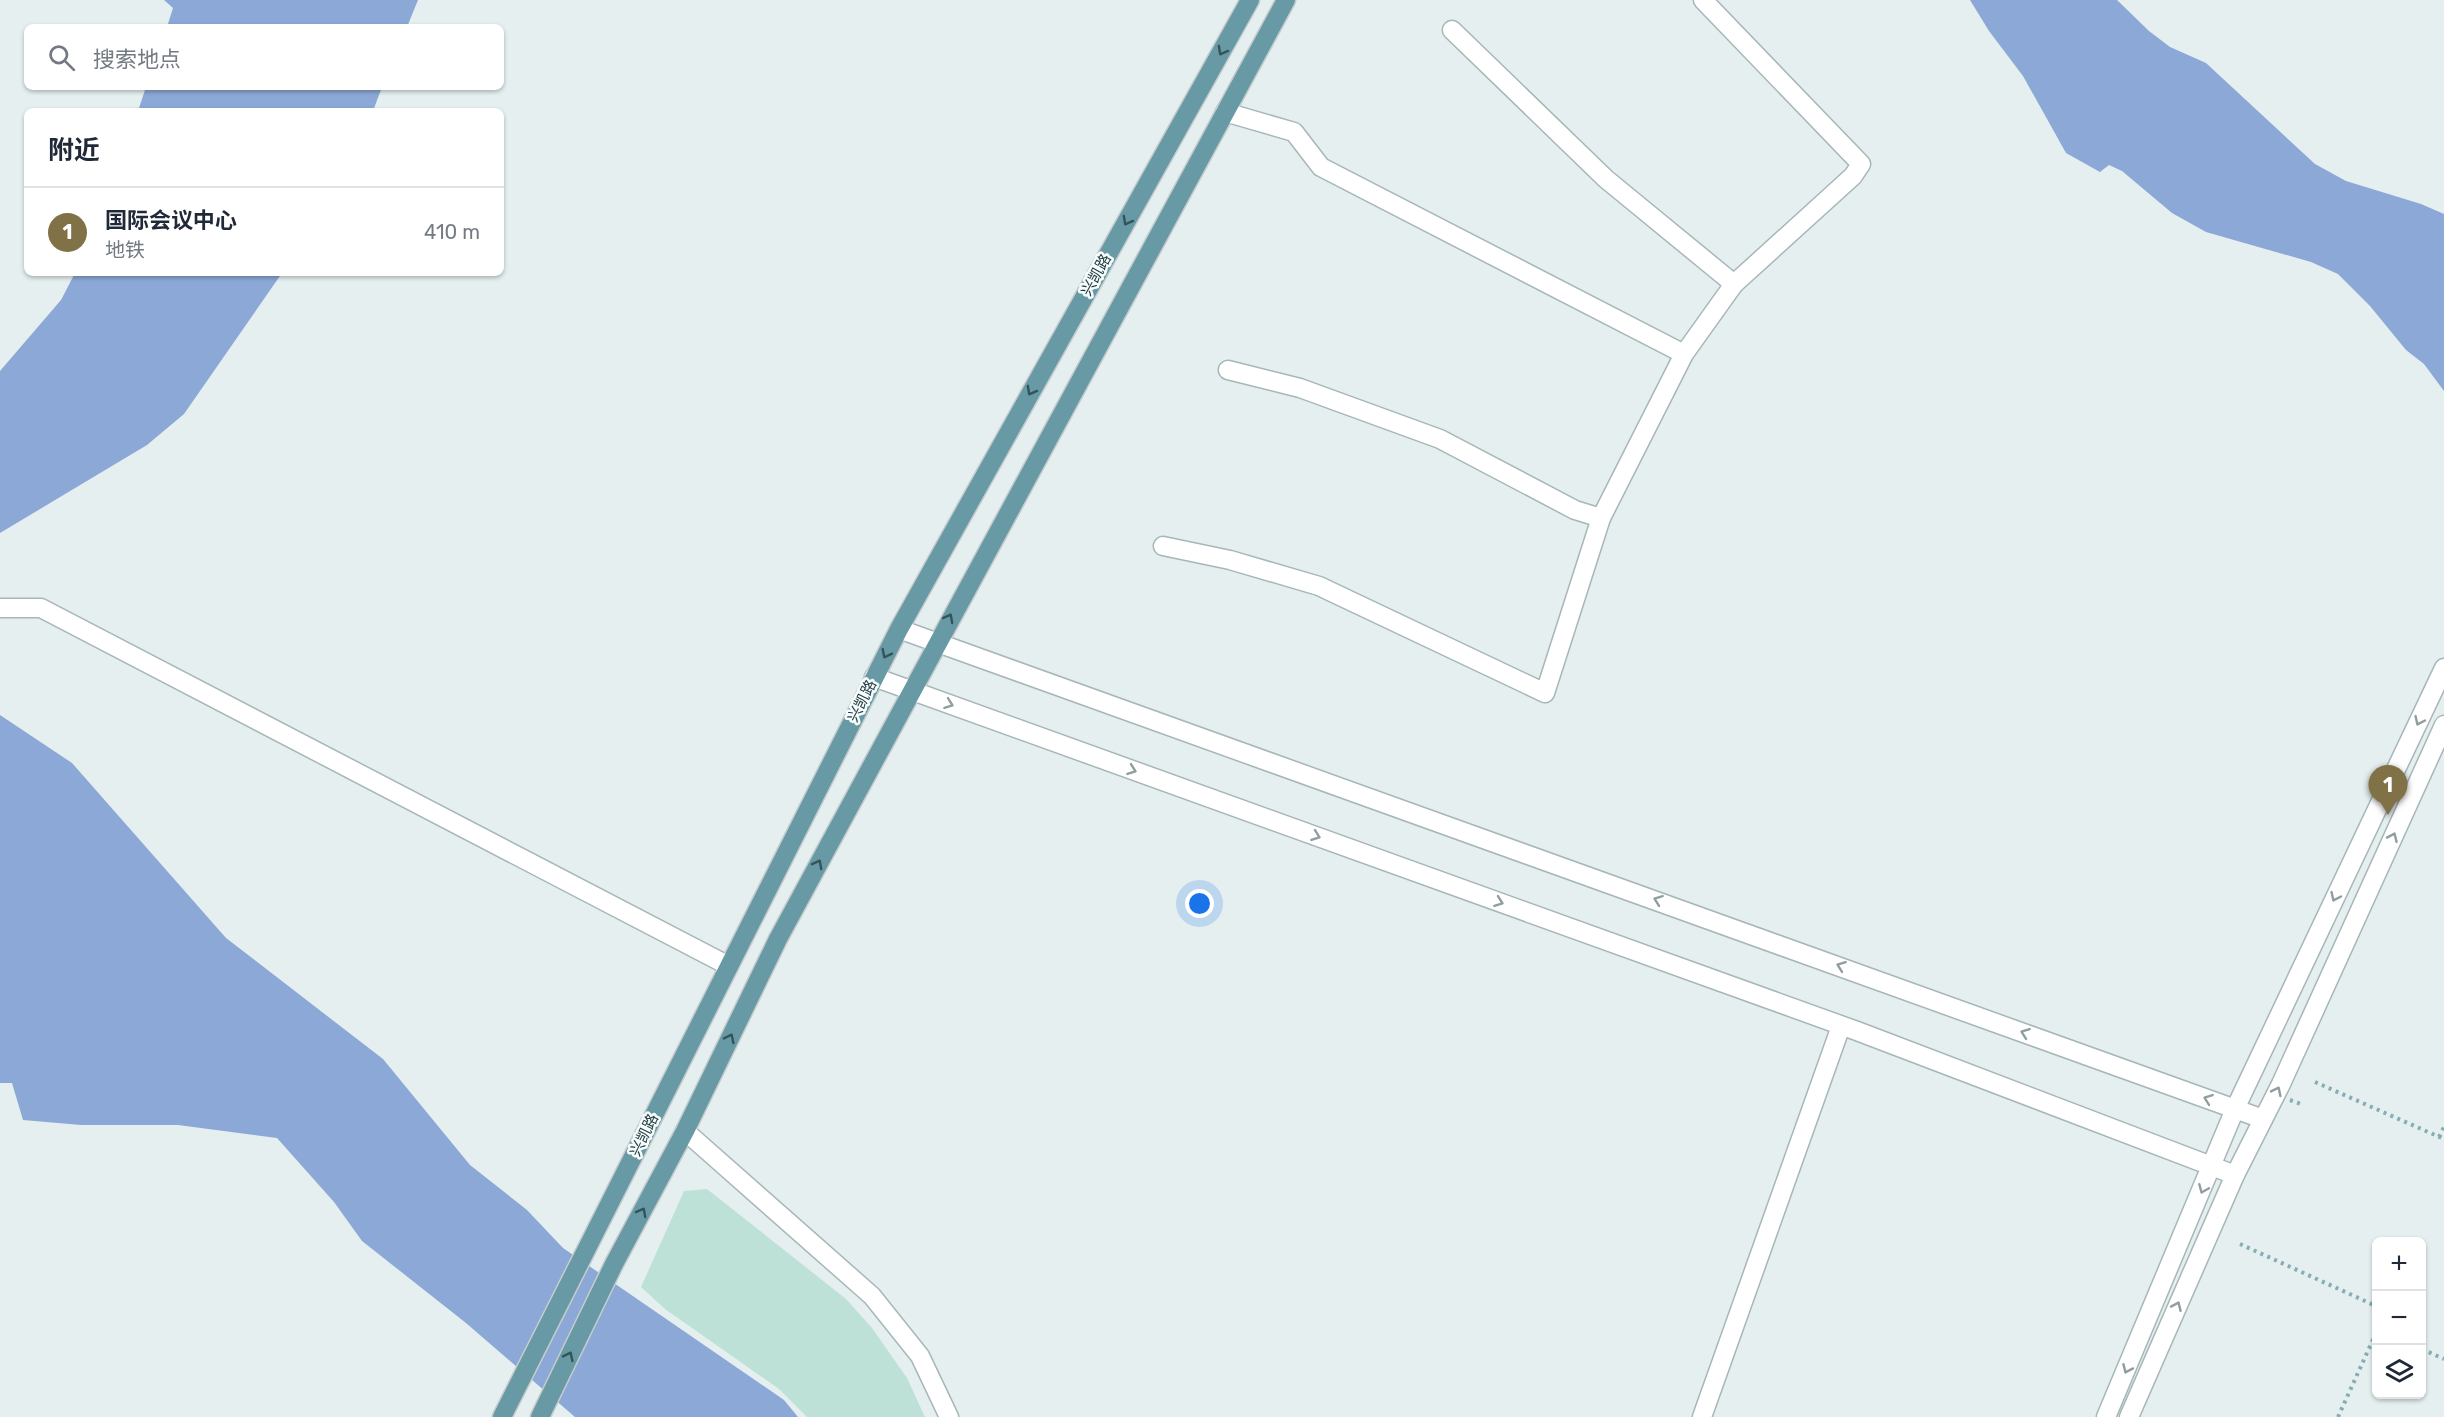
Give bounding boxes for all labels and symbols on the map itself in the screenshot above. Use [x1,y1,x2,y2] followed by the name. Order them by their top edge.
[1218,45,1229,55] one-way arrow
[1123,215,1134,225] one-way arrow
[1077,251,1115,299] street label: 兴凯路
[1027,385,1039,396] one-way arrow
[942,614,953,624] one-way arrow
[882,647,893,658] one-way arrow
[844,677,880,725] street label: 兴凯路
[943,696,954,709] one-way arrow
[2414,715,2426,726] one-way arrow
[1126,762,1137,775] one-way arrow
[2368,766,2408,815] pin: 1
[1310,829,1321,841] one-way arrow
[2386,832,2398,843] one-way arrow
[811,860,822,871] one-way arrow
[1185,889,1214,918] your location
[2331,891,2343,902] one-way arrow
[1493,895,1504,908] one-way arrow
[1653,895,1664,908] one-way arrow
[1836,961,1847,974] one-way arrow
[2020,1027,2031,1040] one-way arrow
[722,1034,734,1045] one-way arrow
[2270,1086,2282,1097] one-way arrow
[2203,1094,2214,1106] one-way arrow
[626,1111,662,1159] street label: 兴凯路
[2198,1183,2210,1194] one-way arrow
[635,1208,646,1218] one-way arrow
[2170,1301,2182,1312] one-way arrow
[562,1352,574,1363] one-way arrow
[2122,1363,2134,1374] one-way arrow

